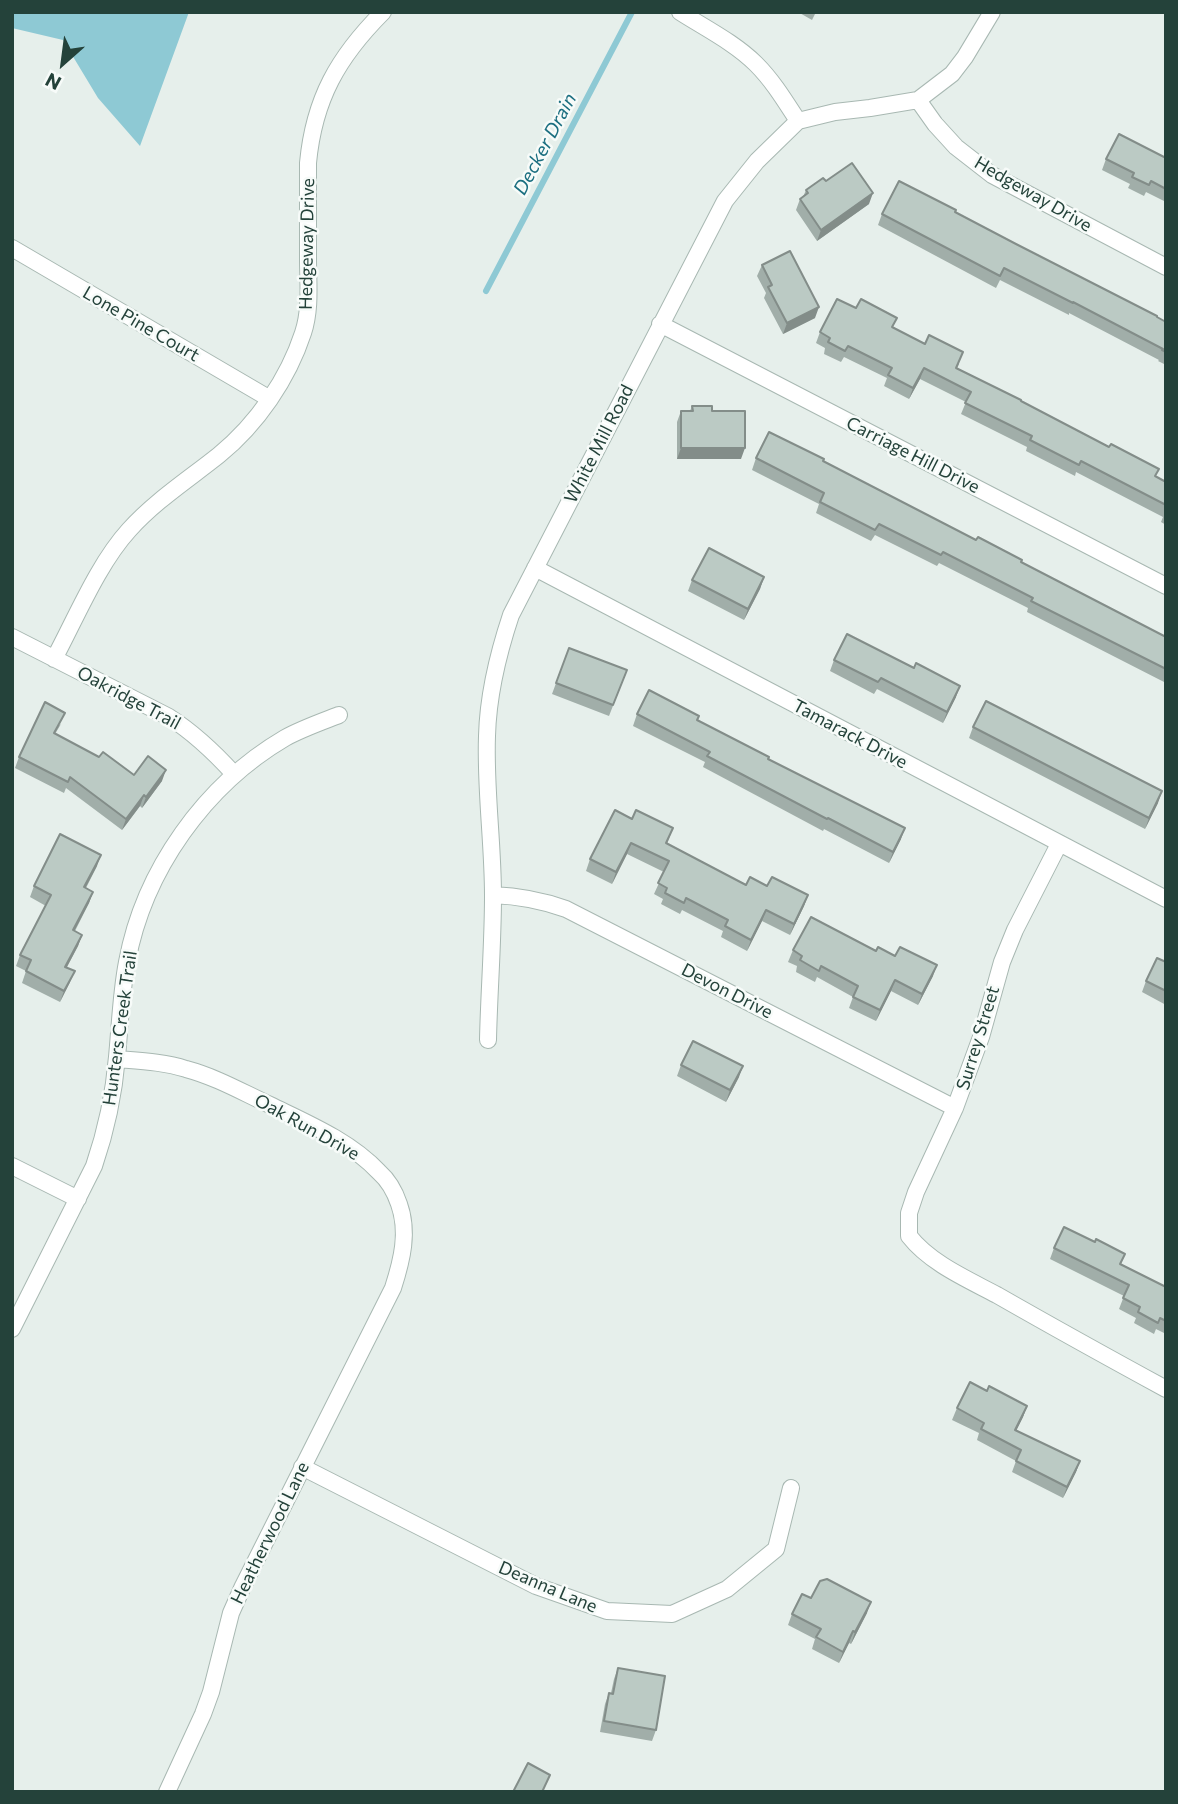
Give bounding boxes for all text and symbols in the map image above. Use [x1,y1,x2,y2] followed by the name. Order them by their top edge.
[28,28,98,98] north arrow
[41,68,65,95] text: N
[509,89,581,199] water label: Decker Drain
[970,152,1096,236] street label: Hedgeway Drive
[295,178,319,310] street label: Hedgeway Drive
[79,282,203,366] street label: Lone Pine Court
[560,381,638,507] street label: White Mill Road
[843,412,983,498] street label: Carriage Hill Drive
[73,662,185,734] street label: Oakridge Trail
[789,695,911,773] street label: Tamarack Drive
[98,949,142,1107] street label: Hunters Creek Trail
[678,959,776,1023] street label: Devon Drive
[952,983,1004,1093] street label: Surrey Street
[251,1089,363,1165] street label: Oak Run Drive
[226,1458,314,1608] street label: Heatherwood Lane
[495,1557,601,1617] street label: Deanna Lane

